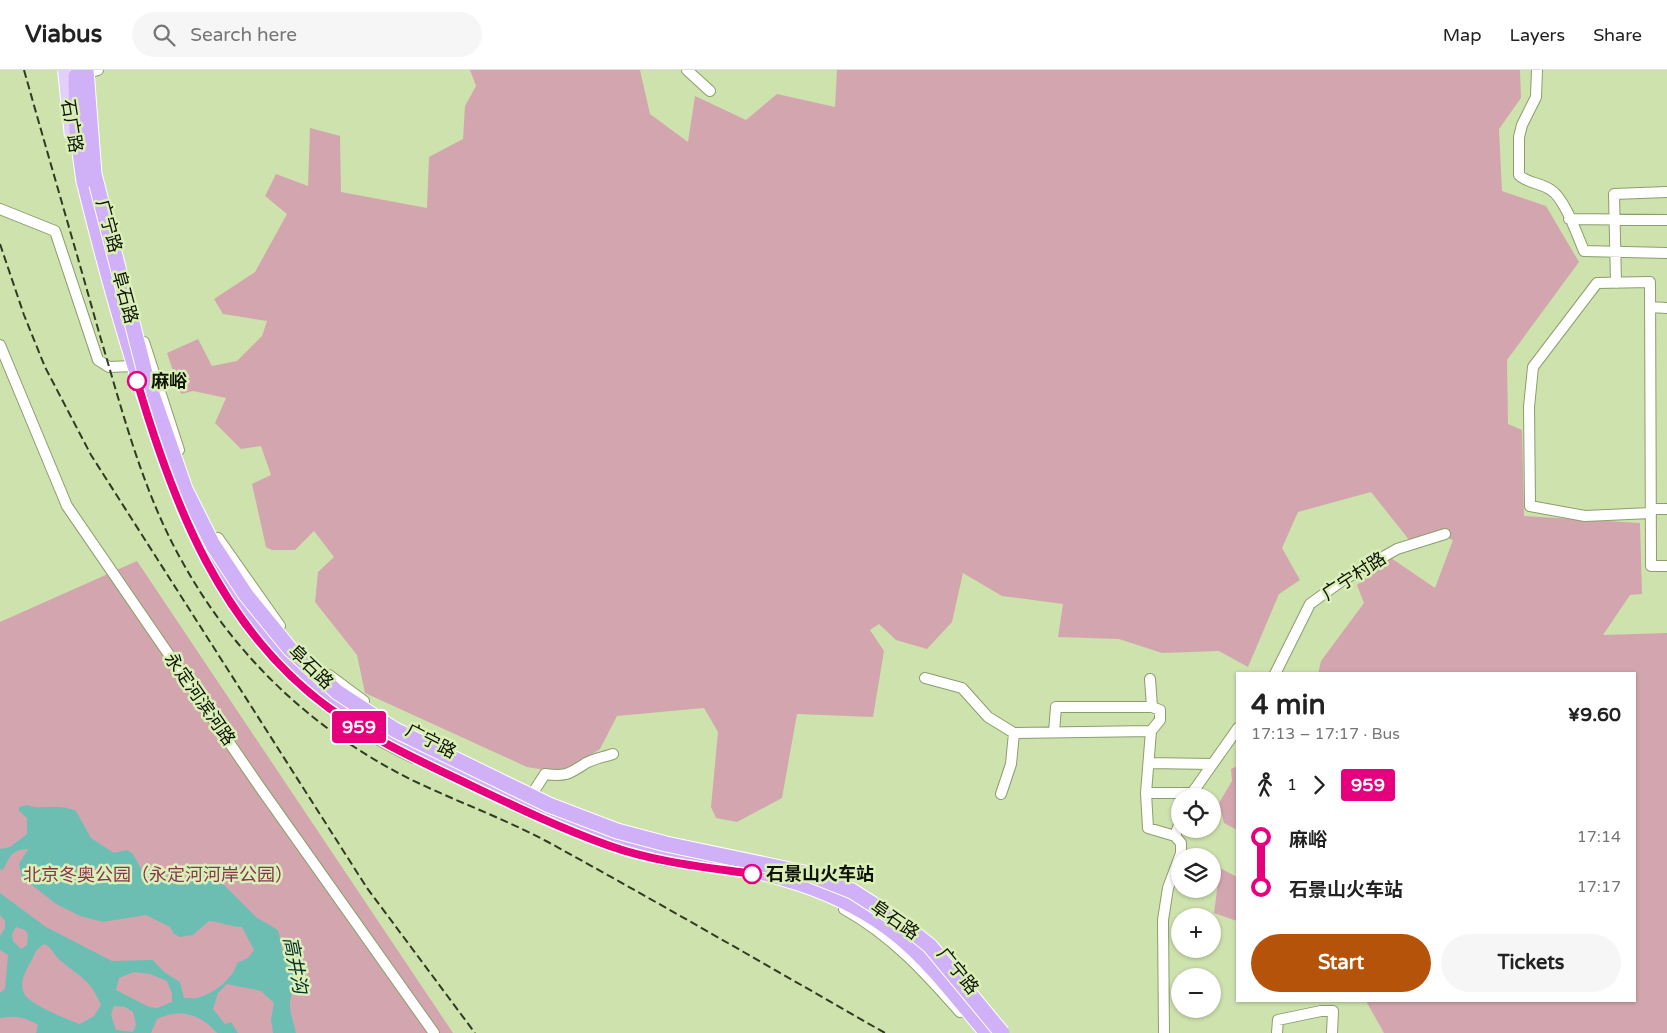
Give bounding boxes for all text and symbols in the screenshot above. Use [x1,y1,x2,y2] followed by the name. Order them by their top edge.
[132,12,482,57] search box
[25,20,102,49] text: Viabus
[150,21,178,49] icon: search
[190,24,297,46] text: Search here
[1443,24,1482,46] text: Map
[1510,24,1565,46] text: Layers
[1593,24,1642,46] text: Share
[57,98,87,154] street label: 石广路
[91,197,127,255] street label: 广宁路
[107,268,143,326] street label: 阜石路
[151,370,187,392] place label: 麻峪
[127,371,147,391] marker: 麻峪
[1318,547,1390,605] street label: 广宁村路
[284,640,338,694] street label: 阜石路
[160,648,240,750] street label: 永定河滨河路
[1251,688,1326,722] text: 4 min
[1568,704,1621,726] text: ¥9.60
[330,711,388,743] line badge: 959
[342,716,376,738] text: 959
[402,719,460,763] street label: 广宁路
[1251,724,1400,744] text: 17:13 – 17:17 · Bus
[1251,771,1279,799] icon: walk
[1305,771,1333,799] icon: forward
[1351,774,1385,796] text: 959
[1287,775,1297,795] text: 1
[1171,788,1221,1018] map controls
[1171,788,1221,838] button: locate
[1577,827,1621,847] text: 17:14
[1289,829,1327,851] text: 麻峪
[1171,848,1221,898] button: layers
[766,863,874,885] place label: 石景山火车站
[23,864,293,886] park label: 北京冬奥公园（永定河河岸公园）
[742,864,762,884] marker: 石景山火车站
[1577,877,1621,897] text: 17:17
[1289,879,1403,901] text: 石景山火车站
[867,896,923,944] street label: 阜石路
[1171,908,1221,958] button: +
[1251,934,1431,992] button: Start
[1441,934,1621,992] button: Tickets
[279,935,312,997] water label: 高井沟
[932,943,984,999] street label: 广宁路
[1171,968,1221,1018] button: −

